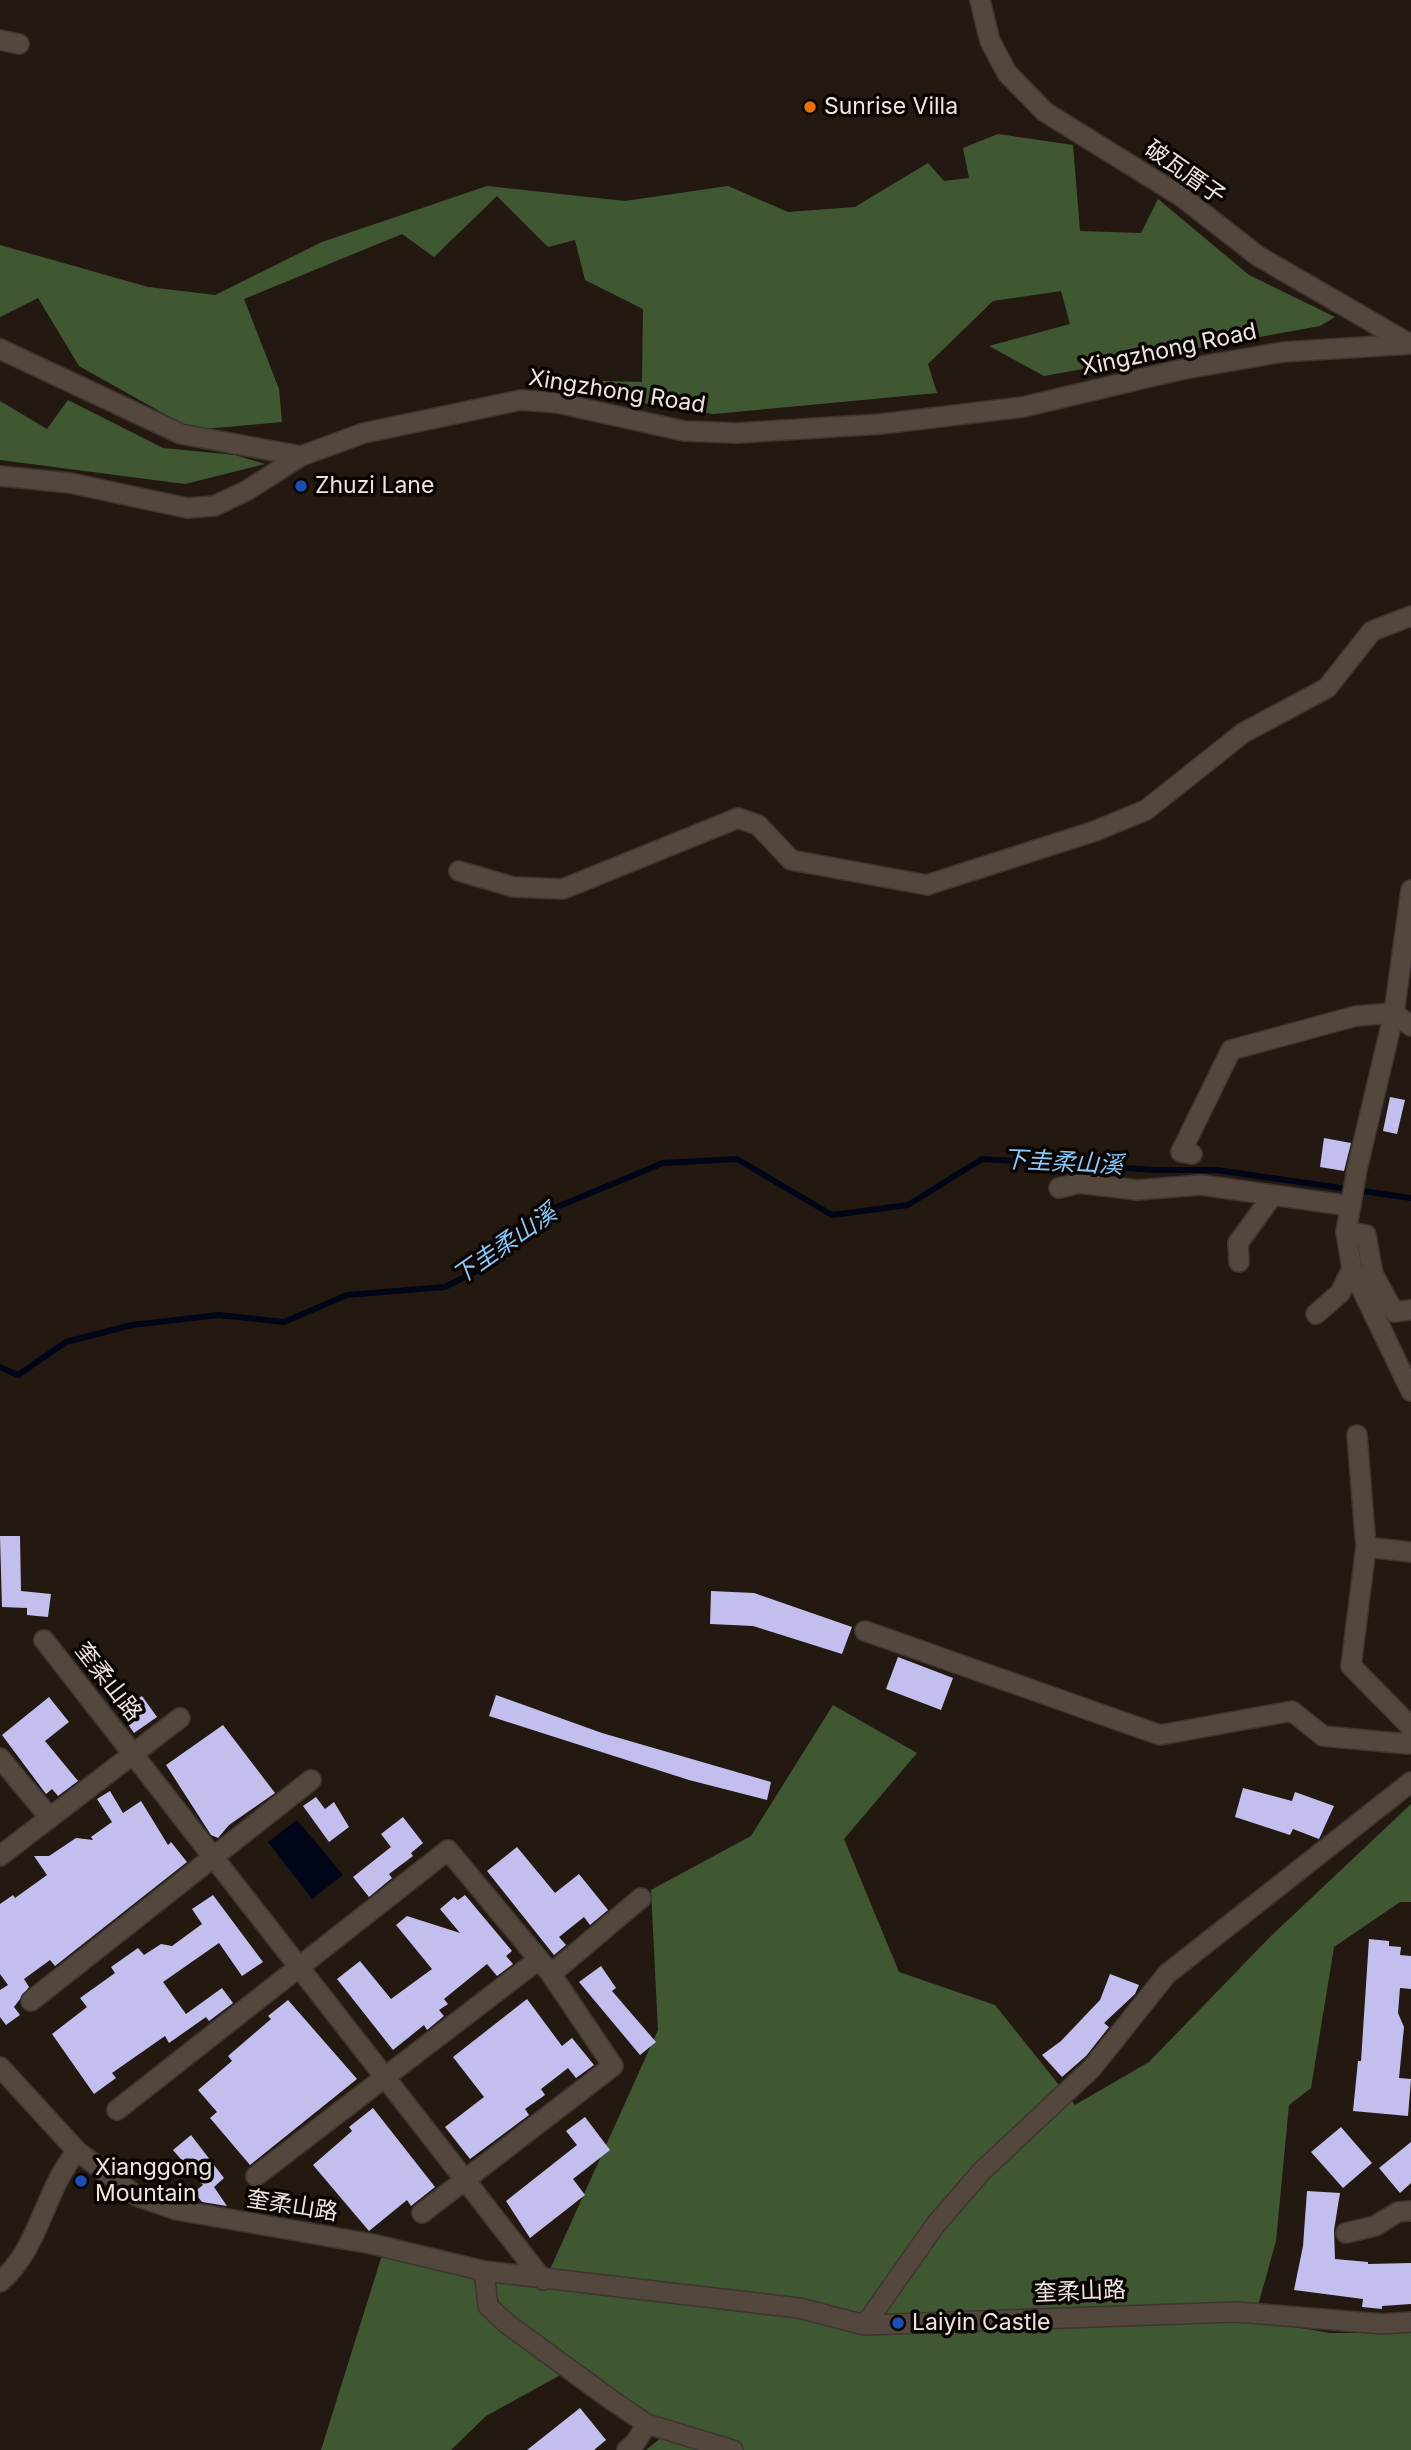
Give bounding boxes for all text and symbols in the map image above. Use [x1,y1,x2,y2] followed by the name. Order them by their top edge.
[824,93,958,121] place label: Sunrise Villa
[802,99,818,115] marker: Sunrise Villa
[1139,135,1231,211] street label: 破瓦厝子
[1079,318,1259,382] street label: Xingzhong Road
[527,364,707,420] street label: Xingzhong Road
[315,472,434,500] place label: Zhuzi Lane
[293,478,309,494] marker: Zhuzi Lane
[1002,1145,1124,1181] water label: 下圭柔山溪
[448,1199,562,1291] water label: 下圭柔山溪
[69,1637,147,1727] street label: 奎柔山路
[95,2154,212,2208] place label: Xianggong Mountain
[73,2173,89,2189] marker: Xianggong Mountain
[244,2185,340,2227] street label: 奎柔山路
[1034,2277,1126,2307] street label: 奎柔山路
[912,2309,1050,2337] place label: Laiyin Castle
[890,2315,906,2331] marker: Laiyin Castle

